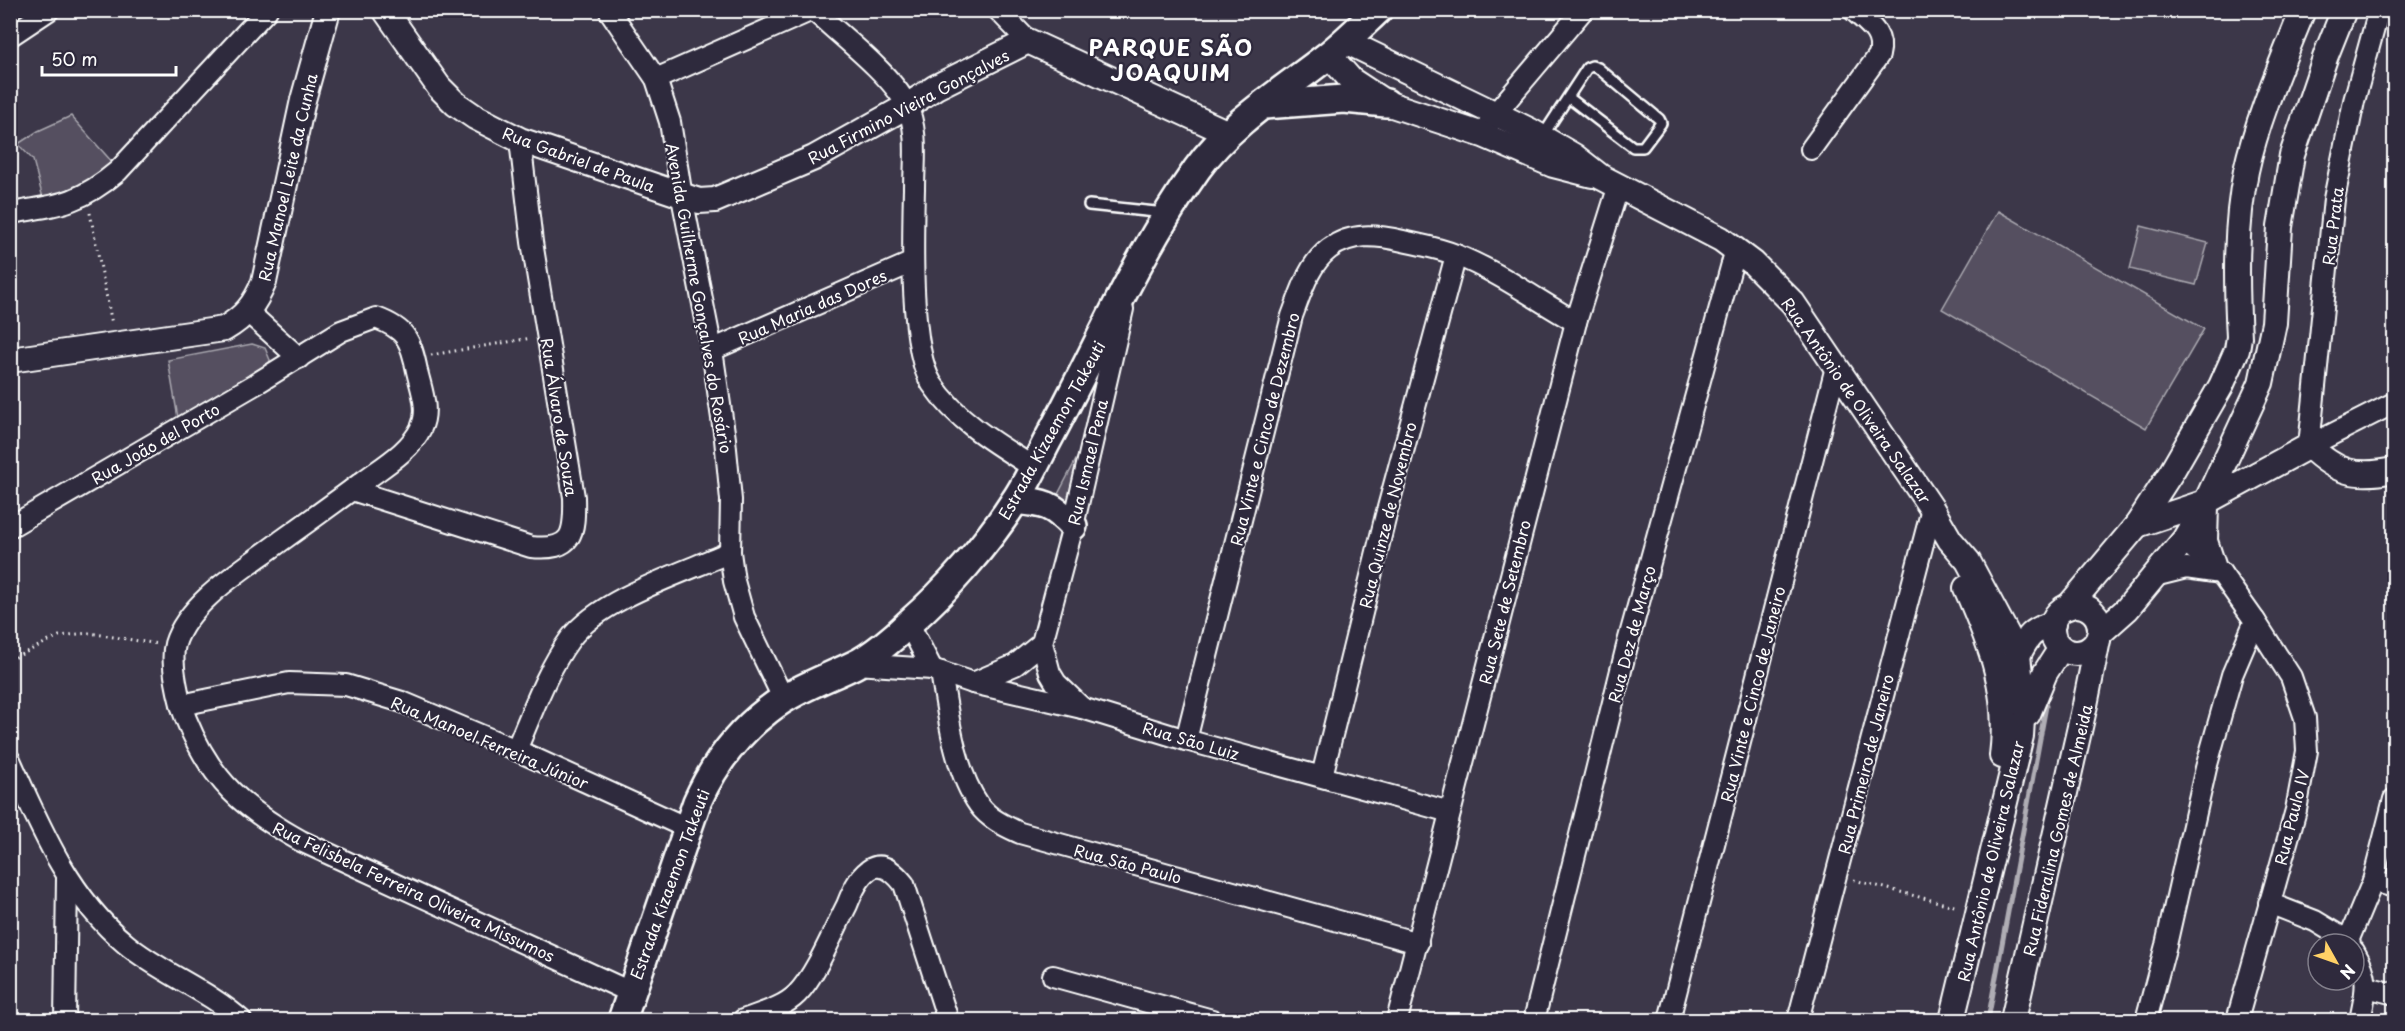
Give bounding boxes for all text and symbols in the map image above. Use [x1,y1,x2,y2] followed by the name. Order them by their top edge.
[1088,30,1254,88] district label: PARQUE SÃO JOAQUIM
[42,39,176,77] scale bar
[803,43,1013,169] street label: Rua Firmino Vieira Gonçalves
[51,45,98,72] text: 50 m
[251,71,323,283] street label: Rua Manoel Leite da Cunha
[499,120,659,198] street label: Rua Gabriel de Paula
[661,141,739,455] street label: Avenida Guilherme Gonçalves do Rosário
[2315,185,2349,267] street label: Rua Prata
[734,262,890,350] street label: Rua Maria das Dores
[1776,292,1938,509] street label: Rua Antônio de Oliveira Salazar
[1223,310,1305,548] street label: Rua Vinte e Cinco de Dezembro
[536,336,584,498] street label: Rua Álvaro de Souza
[992,336,1110,524] street label: Estrada Kizaemon Takeuti
[86,396,224,490] street label: Rua João del Porto
[1061,397,1113,527] street label: Rua Ismael Pena
[1352,419,1422,611] street label: Rua Quinze de Novembro
[1472,517,1536,687] street label: Rua Sete de Setembro
[1601,563,1661,705] street label: Rua Dez de Março
[1714,583,1790,804] street label: Rua Vinte e Cinco de Janeiro
[1831,672,1899,856] street label: Rua Primeiro de Janeiro
[388,689,593,795] street label: Rua Manoel Ferreira Júnior
[2016,702,2098,958] street label: Rua Fideralina Gomes de Almeida
[1140,715,1242,765] street label: Rua São Luiz
[1951,737,2030,984] street label: Rua Antônio de Oliveira Salazar
[2267,766,2315,868] street label: Rua Paulo IV
[623,785,715,983] street label: Estrada Kizaemon Takeuti
[269,815,559,967] street label: Rua Felisbela Ferreira Oliveira Missumos
[1072,837,1185,889] street label: Rua São Paulo
[2306,932,2366,992] north arrow
[2335,960,2362,985] text: N

